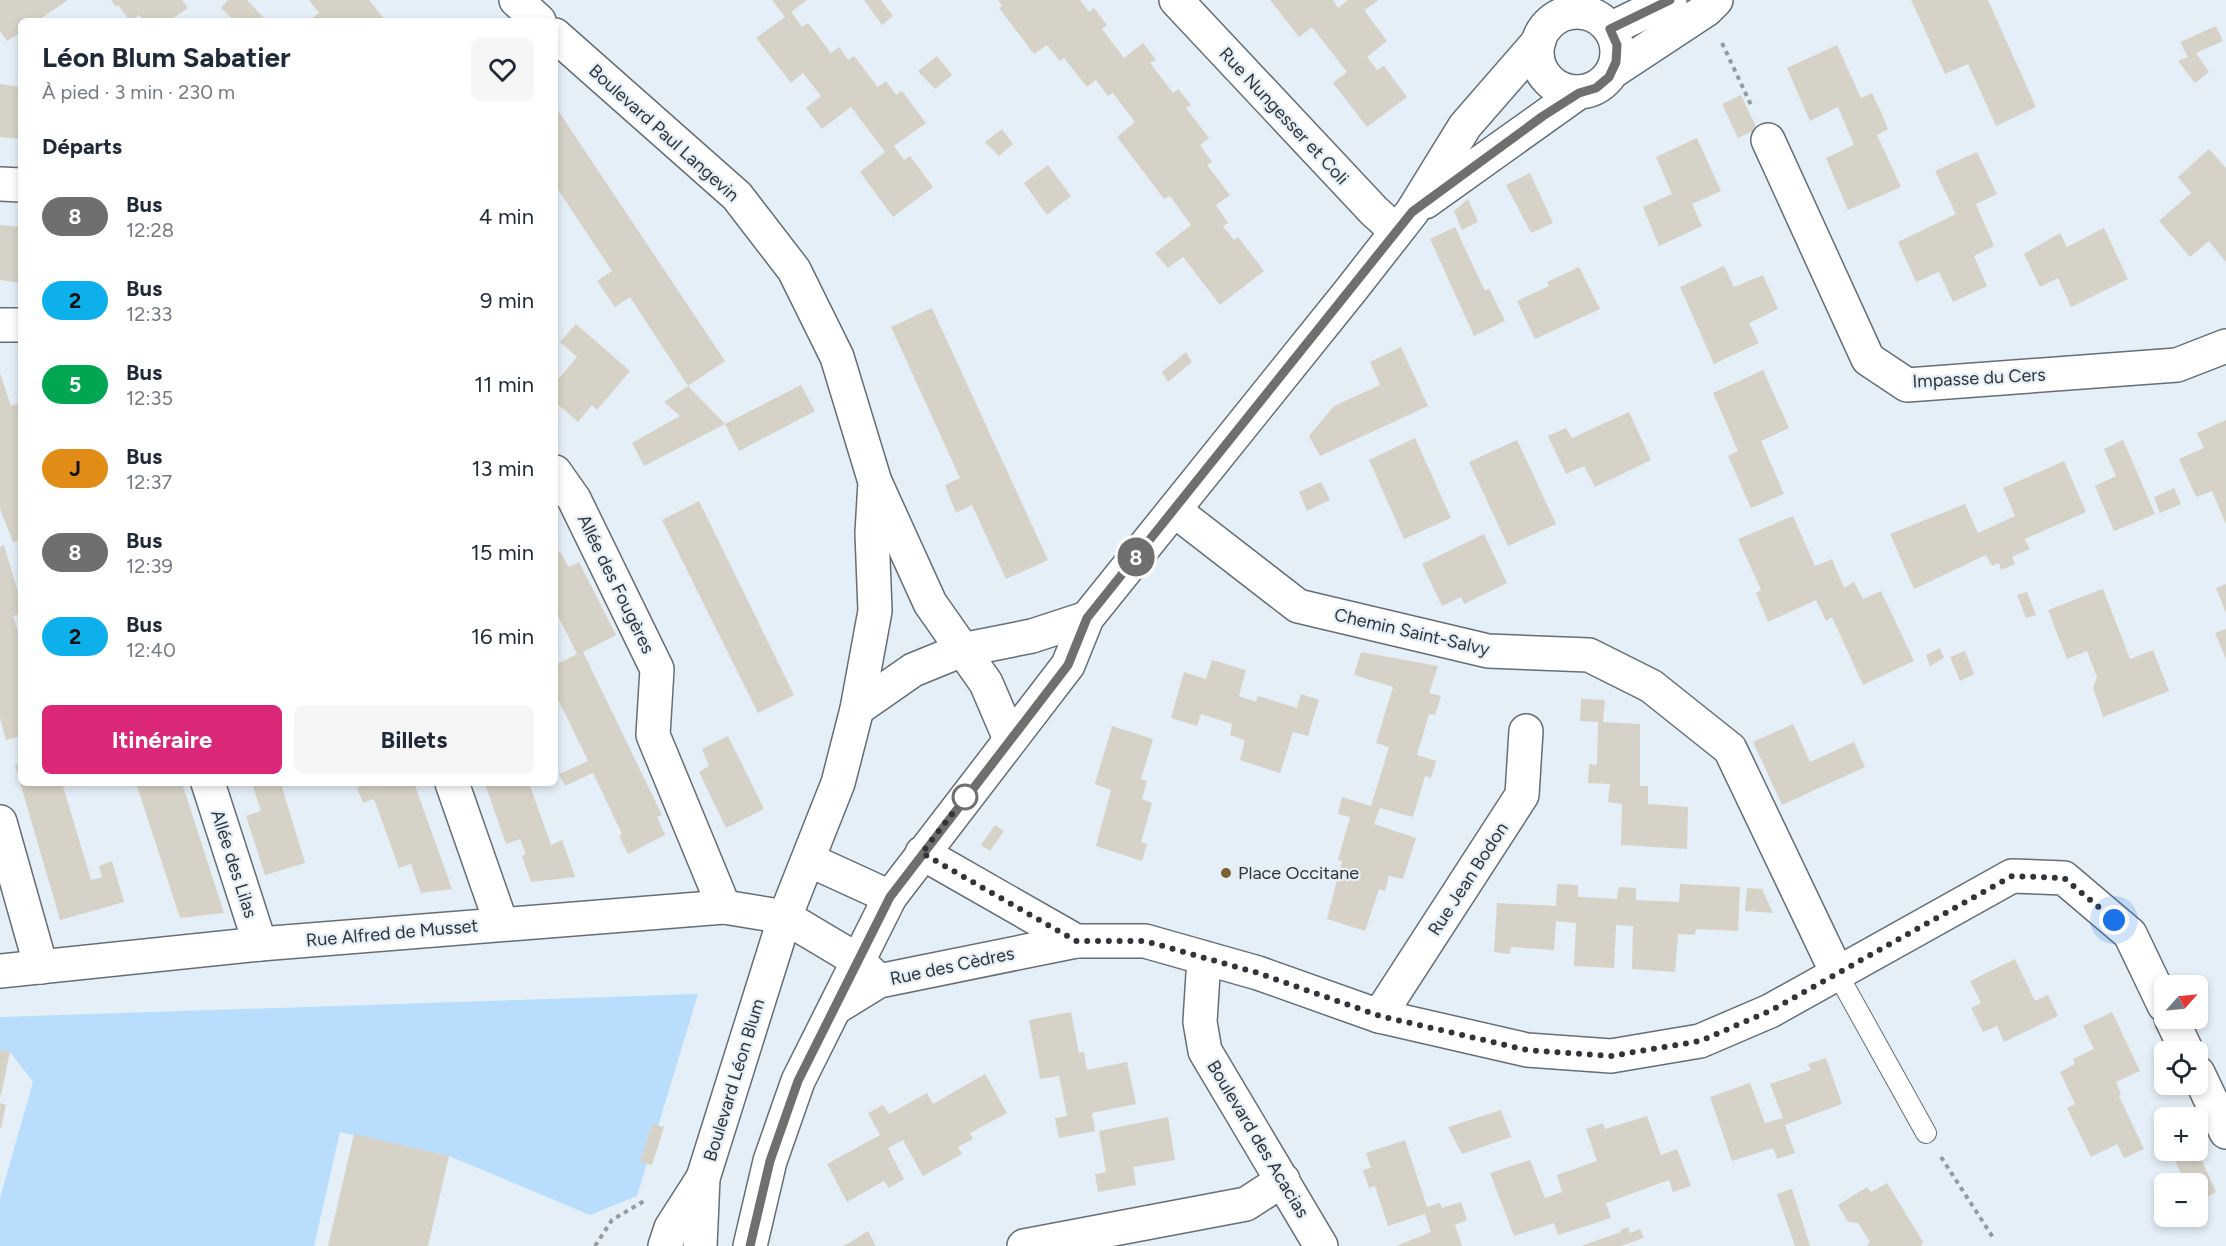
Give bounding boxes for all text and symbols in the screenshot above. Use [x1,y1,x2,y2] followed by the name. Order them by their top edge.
[471,38,534,101] button: heart
[42,40,291,74] text: Léon Blum Sabatier
[1215,43,1353,189] street label: Rue Nungesser et Coli
[584,60,744,206] street label: Boulevard Paul Langevin
[42,80,235,104] text: À pied · 3 min · 230 m
[42,133,122,160] text: Départs
[126,191,162,218] text: Bus
[479,203,534,230] text: 4 min
[69,204,81,229] text: 8
[126,218,174,242] text: 12:28
[126,275,162,302] text: Bus
[480,287,534,314] text: 9 min
[69,288,81,313] text: 2
[126,302,172,326] text: 12:33
[126,359,162,386] text: Bus
[1912,364,2046,392] street label: Impasse du Cers
[474,371,534,398] text: 11 min
[69,372,81,397] text: 5
[126,386,173,410] text: 12:35
[126,443,162,470] text: Bus
[471,455,534,482] text: 13 min
[69,456,81,481] text: J
[126,470,172,494] text: 12:37
[573,511,659,657] street label: Allée des Fougères
[126,527,162,554] text: Bus
[1116,538,1156,576] line badge: 8
[471,539,534,566] text: 15 min
[69,540,81,565] text: 8
[1130,545,1142,570] text: 8
[126,554,173,578] text: 12:39
[1332,603,1492,661] street label: Chemin Saint-Salvy
[126,611,162,638] text: Bus
[471,623,534,650] text: 16 min
[69,624,81,649] text: 2
[126,638,176,662] text: 12:40
[42,705,282,774] button: Itinéraire
[294,705,534,774] button: Billets
[952,784,978,810] unlabelled marker
[206,807,262,921] street label: Allée des Lilas
[1423,818,1513,940] street label: Rue Jean Bodon
[1238,862,1359,884] place label: Place Occitane
[1219,866,1233,880] marker: Place Occitane
[2099,905,2129,935] your location
[305,914,479,951] street label: Rue Alfred de Musset
[888,942,1016,990] street label: Rue des Cèdres
[2154,975,2208,1029] north arrow
[2154,975,2208,1227] map controls
[699,996,769,1164] street label: Boulevard Léon Blum
[2154,1041,2208,1095] button: locate
[1202,1056,1314,1222] street label: Boulevard des Acacias
[2154,1107,2208,1161] button: +
[2154,1173,2208,1227] button: −

